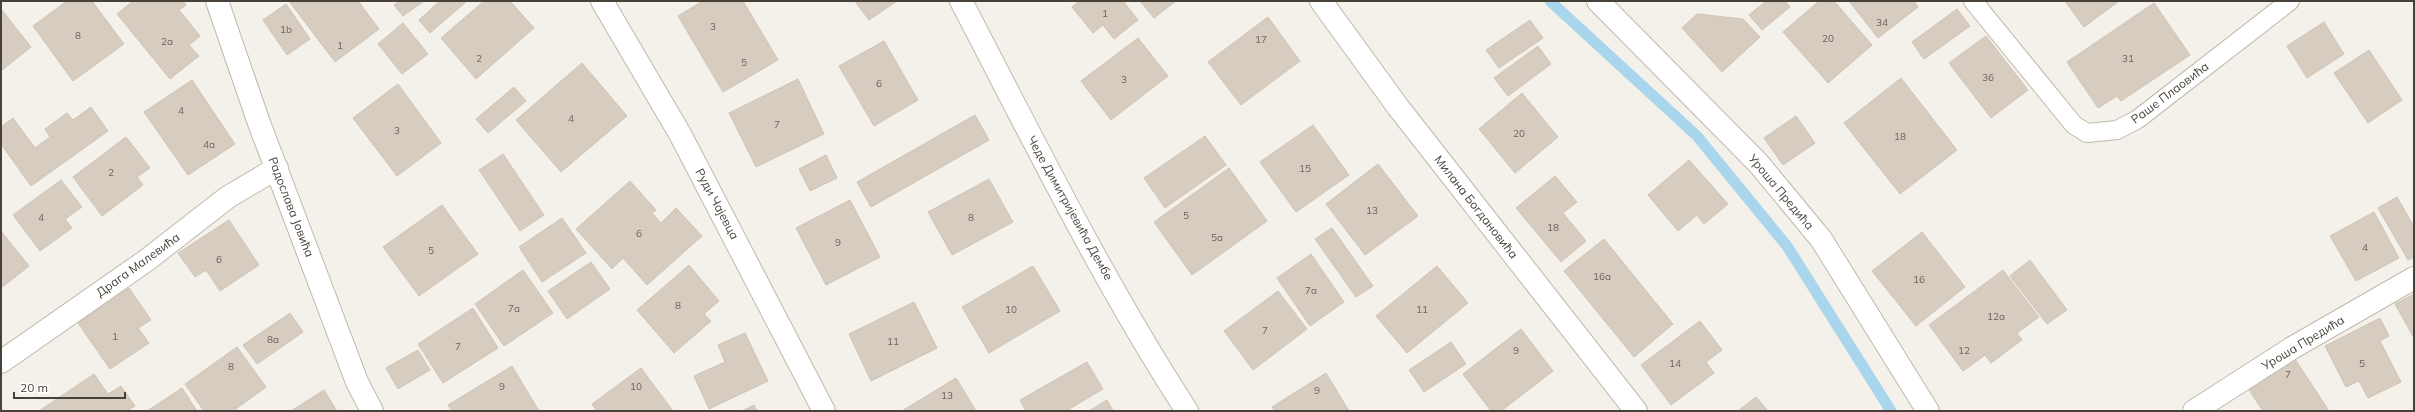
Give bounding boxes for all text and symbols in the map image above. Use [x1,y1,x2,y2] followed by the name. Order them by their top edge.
[1102,7,1108,20] house number: 1
[1876,16,1888,29] house number: 34
[710,20,716,33] house number: 3
[280,23,292,36] house number: 1b
[75,29,81,42] house number: 8
[1822,32,1834,45] house number: 20
[1255,33,1267,46] house number: 17
[161,35,173,48] house number: 2a
[337,39,343,52] house number: 1
[476,52,482,65] house number: 2
[2122,52,2134,65] house number: 31
[741,56,747,69] house number: 5
[2128,59,2212,127] street label: Раше Плаовића
[1982,71,1994,84] house number: 36
[1121,73,1127,86] house number: 3
[876,77,882,90] house number: 6
[178,104,184,117] house number: 4
[568,112,574,125] house number: 4
[774,118,780,131] house number: 7
[394,124,400,137] house number: 3
[1513,127,1525,140] house number: 20
[1894,130,1906,143] house number: 18
[1024,133,1117,283] street label: Чеде Димитријевића Дембе
[203,138,215,151] house number: 4a
[1745,150,1817,232] street label: Уроша Предића
[1431,152,1521,261] street label: Милана Богдановића
[265,155,317,259] street label: Радослава Јовића
[1299,162,1311,175] house number: 15
[108,166,114,179] house number: 2
[692,166,742,242] street label: Руди Чајевца
[1366,204,1378,217] house number: 13
[1183,209,1189,222] house number: 5
[38,211,44,224] house number: 4
[968,211,974,224] house number: 8
[1547,221,1559,234] house number: 18
[636,227,642,240] house number: 6
[93,229,182,300] street label: Драга Малевића
[1211,231,1223,244] house number: 5a
[835,236,841,249] house number: 9
[2362,241,2368,254] house number: 4
[428,244,434,257] house number: 5
[216,253,222,266] house number: 6
[1593,270,1611,283] house number: 16a
[1913,273,1925,286] house number: 16
[1305,284,1317,297] house number: 7a
[675,299,681,312] house number: 8
[508,302,520,315] house number: 7a
[1005,303,1017,316] house number: 10
[1416,303,1428,316] house number: 11
[1987,310,2005,323] house number: 12a
[2258,312,2347,374] street label: Уроша Предића
[1262,324,1268,337] house number: 7
[112,330,118,343] house number: 1
[267,333,279,346] house number: 8a
[887,335,899,348] house number: 11
[455,340,461,353] house number: 7
[1513,344,1519,357] house number: 9
[1958,344,1970,357] house number: 12
[1669,357,1681,370] house number: 14
[2359,357,2365,370] house number: 5
[228,360,234,373] house number: 8
[2285,368,2291,381] house number: 7
[14,374,125,400] scale bar
[20,380,48,395] text: 20 m
[499,380,505,393] house number: 9
[630,380,642,393] house number: 10
[1314,384,1320,397] house number: 9
[941,389,953,402] house number: 13

